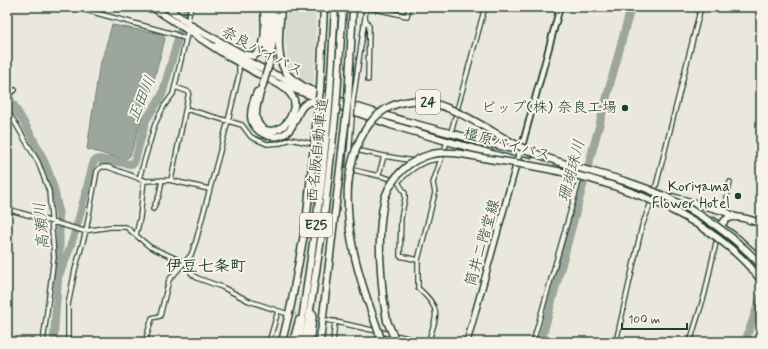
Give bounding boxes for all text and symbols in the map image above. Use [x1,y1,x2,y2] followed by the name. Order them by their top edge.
[218,22,306,82] street label: 奈良バイパス
[123,73,161,125] water label: 正田川
[416,90,440,114] road number: 24
[303,97,333,203] street label: 西名阪自動車道
[481,98,617,118] place label: ピップ(株) 奈良工場
[620,103,630,113] marker: ピップ(株) 奈良工場
[461,124,553,166] street label: 橿原バイパス
[554,137,590,205] water label: 珊瑚珠川
[652,177,730,214] place label: Koriyama Flower Hotel
[733,191,743,201] marker: Koriyama Flower Hotel
[461,197,505,289] street label: 筒井二階堂線
[29,201,55,251] water label: 高瀬川
[300,213,332,237] road number: E25
[166,256,246,277] district label: 伊豆七条町
[622,305,687,331] scale bar
[628,312,660,328] text: 100 m

